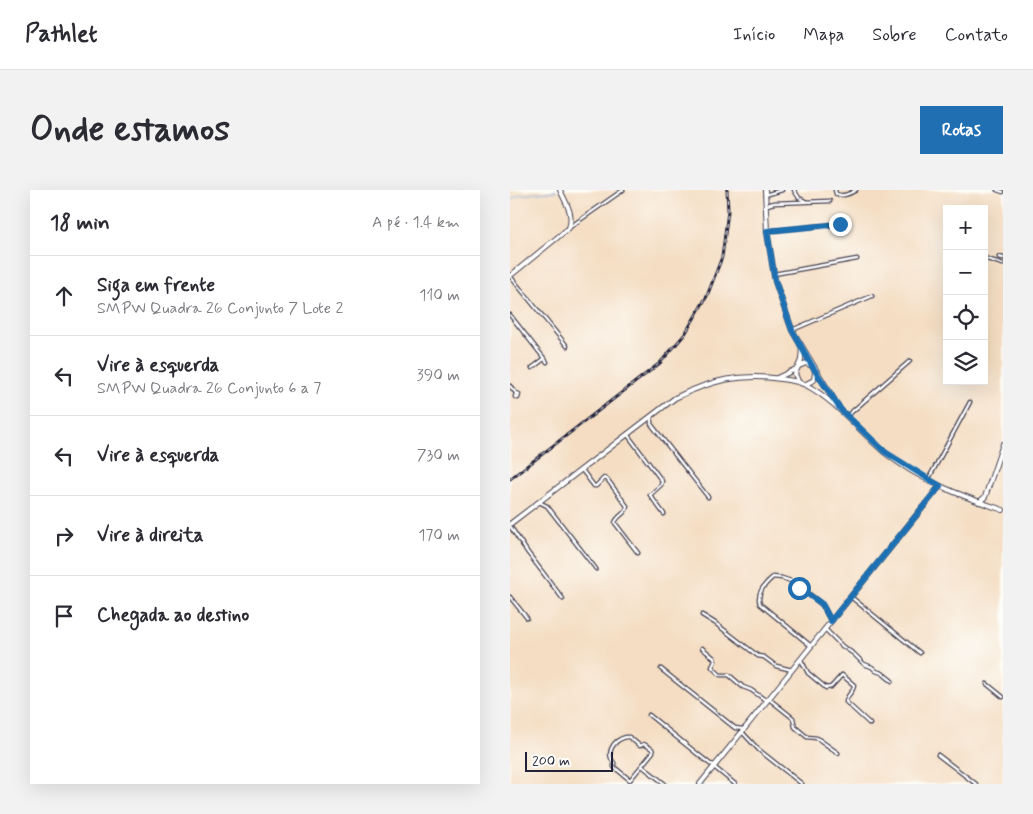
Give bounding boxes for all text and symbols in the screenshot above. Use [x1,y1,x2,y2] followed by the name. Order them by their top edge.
[25,19,97,50] text: Pathlet
[733,23,775,47] text: Início
[803,23,844,47] text: Mapa
[872,23,917,47] text: Sobre
[945,23,1008,47] text: Contato
[920,106,1003,154] button: Rotas
[30,107,230,153] text: Onde estamos
[943,205,988,385] map controls
[943,205,988,250] button: +
[50,209,110,237] text: 18 min
[372,212,460,233] text: A pé · 1.4 km
[829,213,852,236] route end
[943,250,988,295] button: −
[97,273,215,298] text: Siga em frente
[50,282,78,310] icon: ahead
[419,285,460,306] text: 110 m
[943,295,988,340] button: locate
[97,298,343,319] text: SMPW Quadra 26 Conjunto 7 Lote 2
[943,340,988,385] button: layers
[97,353,219,378] text: Vire à esquerda
[50,362,78,390] icon: left
[417,365,460,386] text: 390 m
[97,378,321,399] text: SMPW Quadra 26 Conjunto 6 a 7
[50,442,78,470] icon: left
[97,443,219,468] text: Vire à esquerda
[417,445,460,466] text: 730 m
[50,522,78,550] icon: right
[97,523,203,548] text: Vire à direita
[418,525,460,546] text: 170 m
[788,577,811,600] route start
[50,602,78,630] icon: arrive
[97,603,249,628] text: Chegada ao destino
[525,749,612,772] scale bar
[532,752,570,770] text: 200 m

